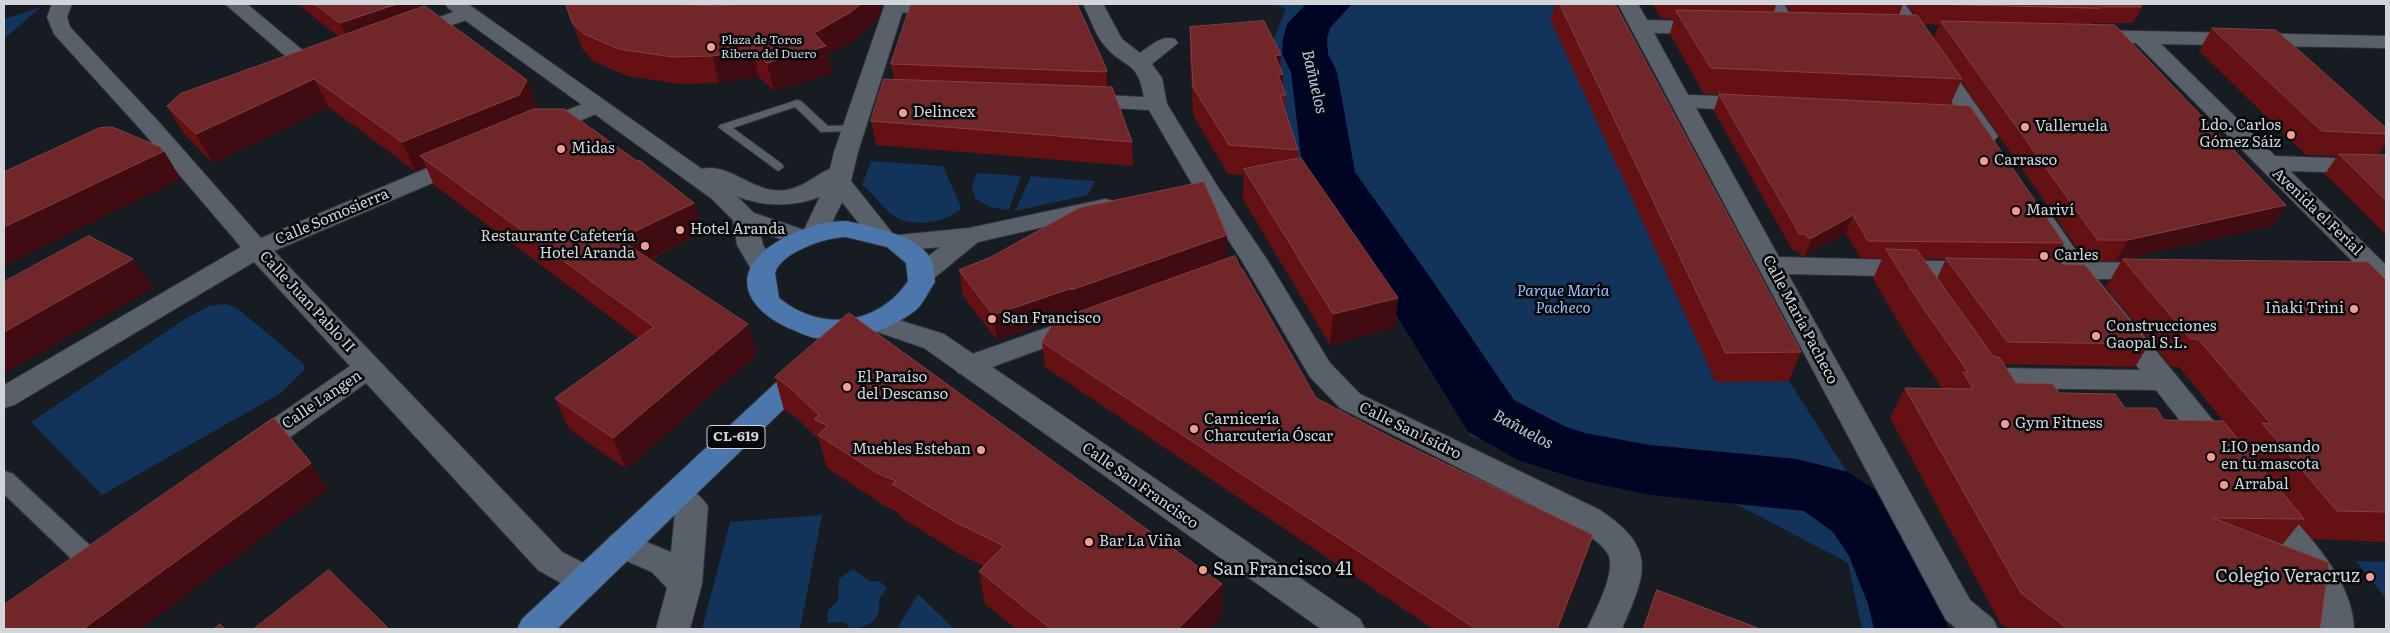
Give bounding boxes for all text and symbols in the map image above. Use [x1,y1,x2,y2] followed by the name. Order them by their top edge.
[721,33,817,61] place label: Plaza de Toros Ribera del Duero
[705,41,717,53] marker: Plaza de Toros Ribera del Duero
[1297,48,1331,116] water label: Bañuelos
[913,104,976,122] place label: Delincex
[897,107,909,119] marker: Delincex
[2199,117,2281,152] place label: Ldo. Carlos Gómez Sáiz
[2035,118,2108,136] place label: Valleruela
[2019,121,2031,133] marker: Valleruela
[2285,129,2297,141] marker: Ldo. Carlos Gómez Sáiz
[571,140,615,158] place label: Midas
[555,143,567,155] marker: Midas
[1994,152,2057,170] place label: Carrasco
[1978,155,1990,167] marker: Carrasco
[2268,165,2366,259] street label: Avenida el Ferial
[273,185,391,249] street label: Calle Somosierra
[2026,202,2074,220] place label: Mariví
[2010,205,2022,217] marker: Mariví
[690,221,785,239] place label: Hotel Aranda
[674,224,686,236] marker: Hotel Aranda
[481,228,635,263] place label: Restaurante Cafetería Hotel Aranda
[639,240,651,252] marker: Restaurante Cafetería Hotel Aranda
[2054,247,2098,265] place label: Carles
[255,248,359,356] street label: Calle Juan Pablo II
[2038,250,2050,262] marker: Carles
[1758,253,1842,387] street label: Calle María Pacheco
[1517,283,1609,318] park label: Parque María Pacheco
[2265,300,2344,318] place label: Iñaki Trini
[2348,303,2360,315] marker: Iñaki Trini
[1002,310,1101,328] place label: San Francisco
[986,313,998,325] marker: San Francisco
[2106,318,2217,353] place label: Construcciones Gaopal S.L.
[2090,330,2102,342] marker: Construcciones Gaopal S.L.
[279,367,365,433] street label: Calle Langen
[857,369,948,404] place label: El Paraíso del Descanso
[841,381,853,393] marker: El Paraíso del Descanso
[1356,398,1464,464] street label: Calle San Isidro
[1490,406,1556,454] water label: Bañuelos
[1204,411,1333,446] place label: Carnicería Charcutería Óscar
[2015,415,2103,433] place label: Gym Fitness
[1999,418,2011,430] marker: Gym Fitness
[1188,423,1200,435] marker: Carnicería Charcutería Óscar
[707,426,765,448] road number: CL-619
[1078,439,1202,533] street label: Calle San Francisco
[2221,439,2320,474] place label: LIO pensando en tu mascota
[852,441,971,459] place label: Muebles Esteban
[975,444,987,456] marker: Muebles Esteban
[2205,451,2217,463] marker: LIO pensando en tu mascota
[2234,476,2289,494] place label: Arrabal
[2218,479,2230,491] marker: Arrabal
[1099,533,1181,551] place label: Bar La Viña
[1083,536,1095,548] marker: Bar La Viña
[1213,559,1353,581] place label: San Francisco 41
[1197,564,1209,576] marker: San Francisco 41
[2215,566,2360,588] place label: Colegio Veracruz
[2364,571,2376,583] marker: Colegio Veracruz

